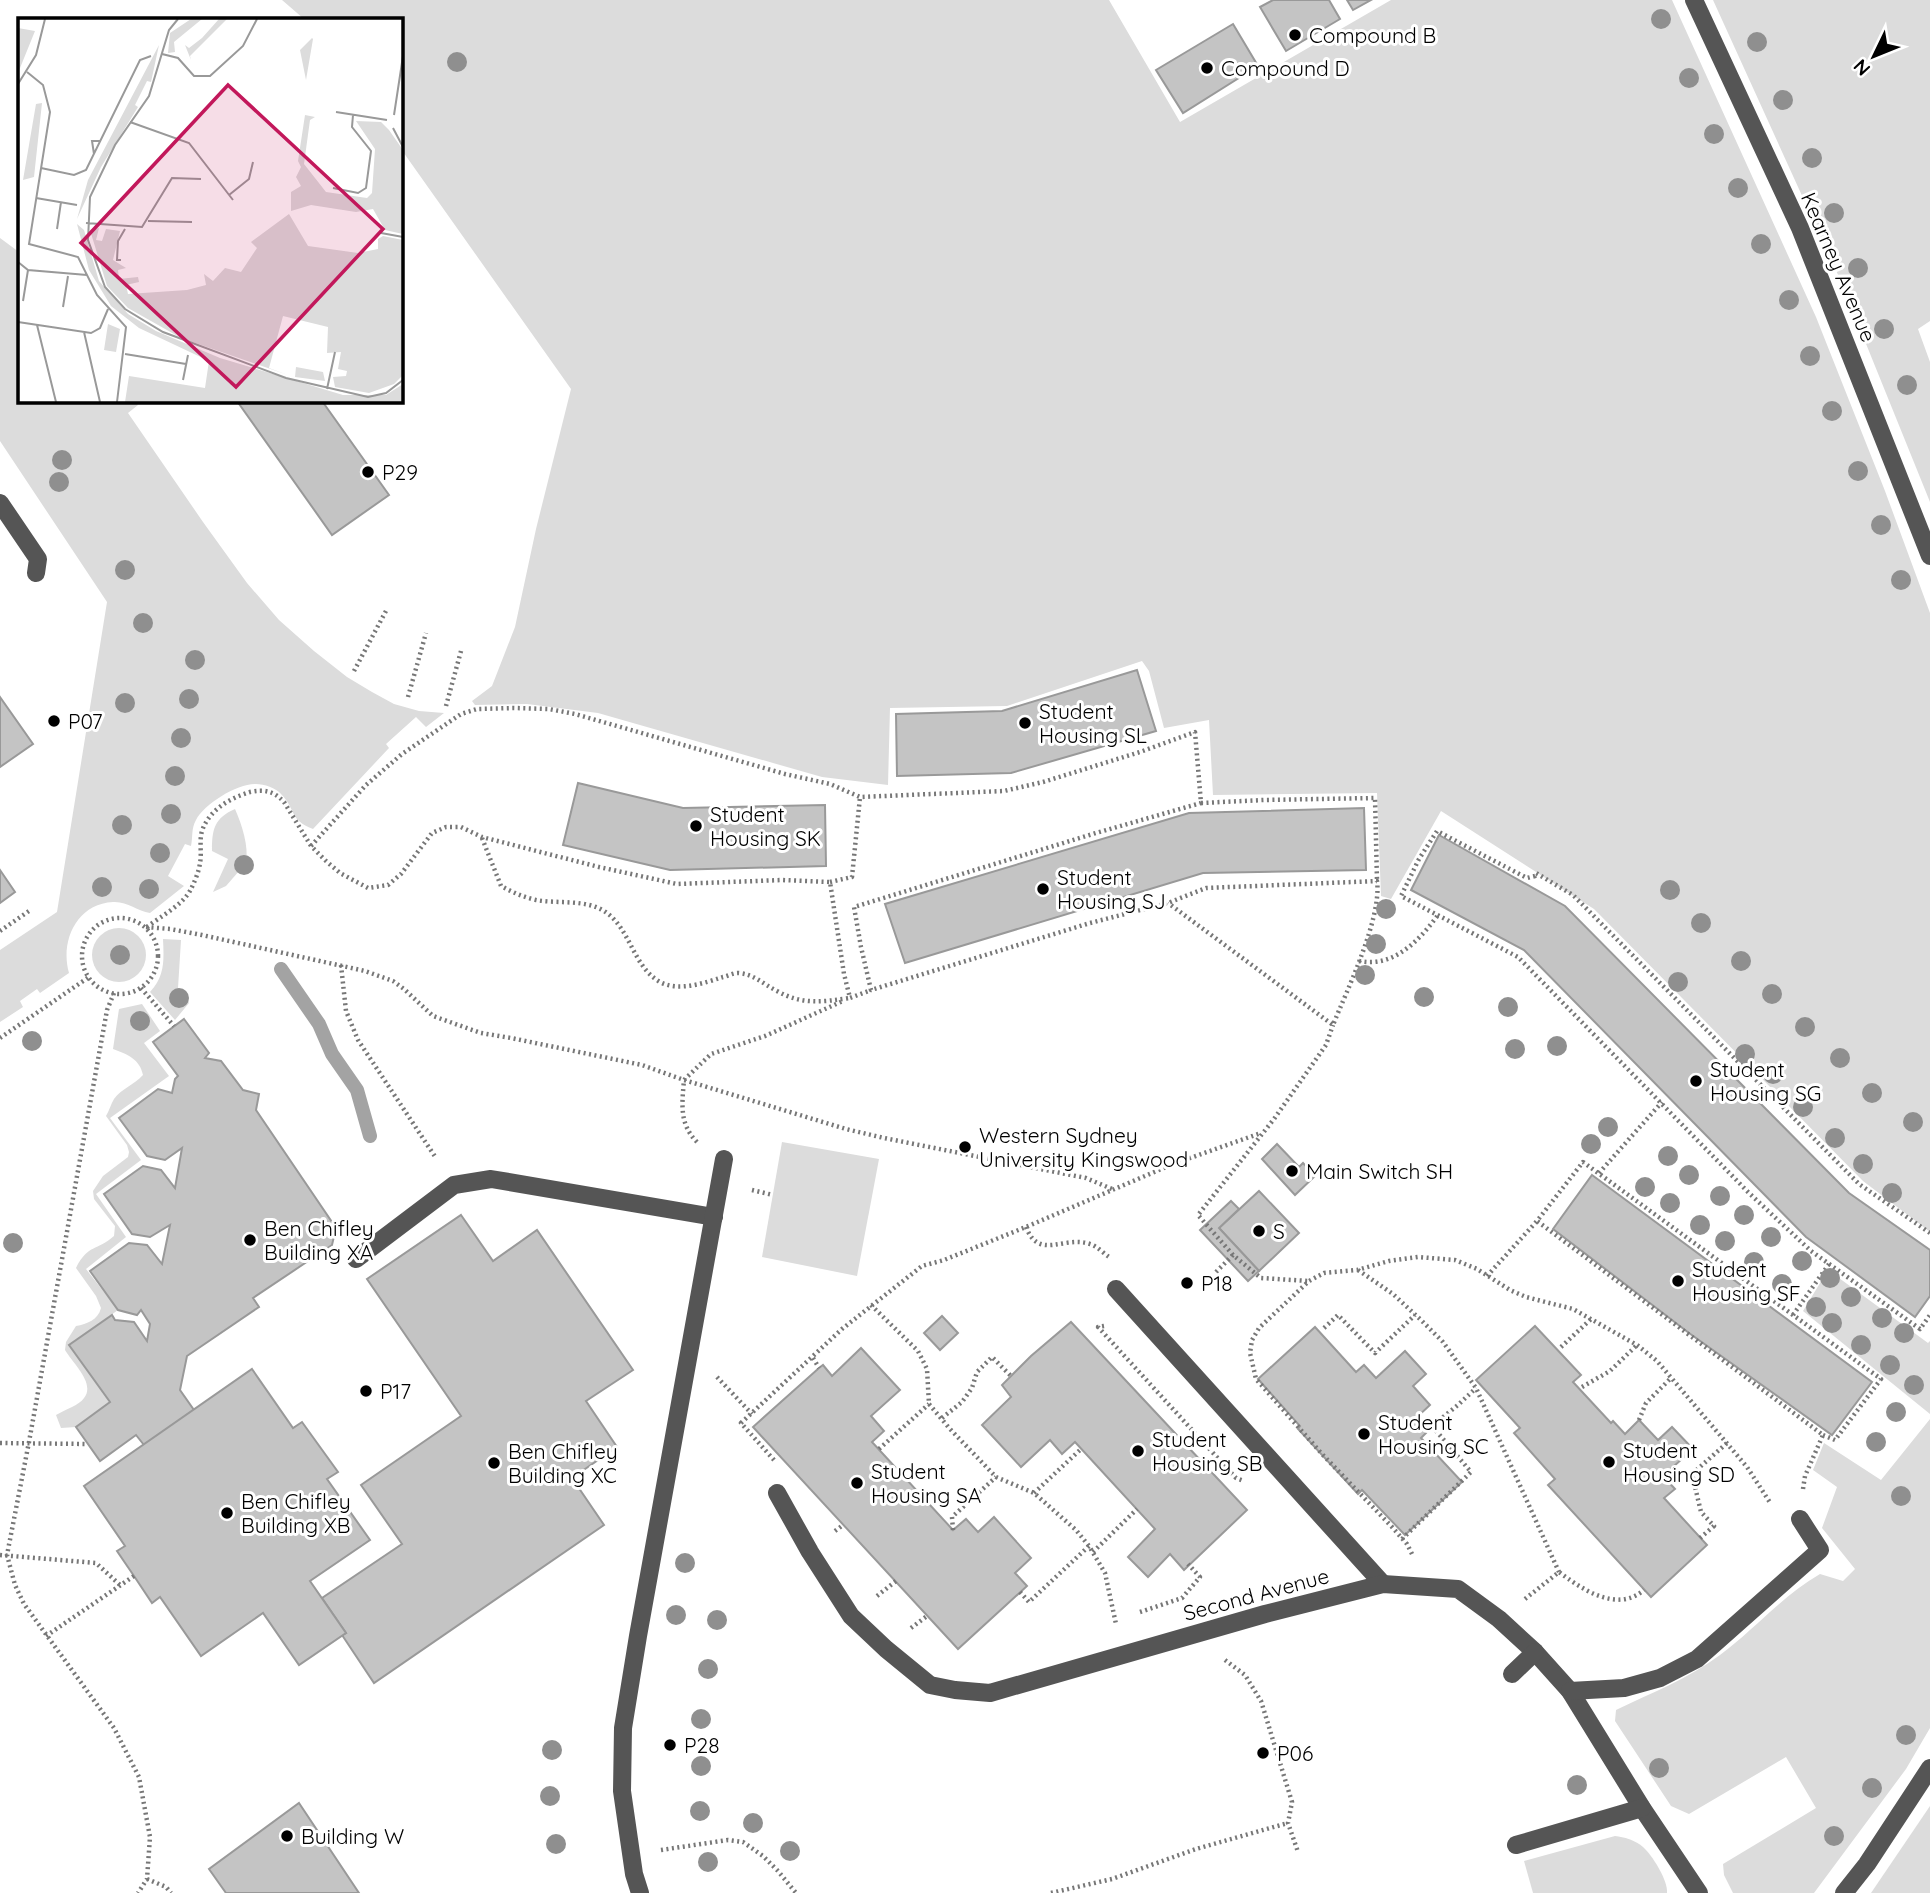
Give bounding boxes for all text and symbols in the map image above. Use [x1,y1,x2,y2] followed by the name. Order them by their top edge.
[18,18,402,402] inset map
[1839,21,1909,91] north arrow
[1309,22,1436,48] place label: Compound B
[1287,27,1303,43] marker: Compound B
[1848,54,1875,81] text: N
[1221,55,1350,81] place label: Compound D
[1199,60,1215,76] marker: Compound D
[1796,188,1882,346] street label: Kearney Avenue
[382,459,418,485] place label: P29
[360,464,376,480] marker: P29
[1039,698,1147,748] place label: Student Housing SL
[68,708,103,734] place label: P07
[46,713,62,729] marker: P07
[1017,715,1033,731] marker: Student Housing SL
[710,801,821,851] place label: Student Housing SK
[688,818,704,834] marker: Student Housing SK
[1057,864,1166,914] place label: Student Housing SJ
[1035,881,1051,897] marker: Student Housing SJ
[1710,1056,1821,1106] place label: Student Housing SG
[1688,1073,1704,1089] marker: Student Housing SG
[979,1122,1188,1172] place label: Western Sydney University Kingswood
[957,1139,973,1155] marker: Western Sydney University Kingswood
[1306,1158,1453,1184] place label: Main Switch SH
[1284,1163,1300,1179] marker: Main Switch SH
[264,1215,374,1265] place label: Ben Chifley Building XA
[1273,1218,1285,1244] place label: S
[1251,1223,1267,1239] marker: S
[242,1232,258,1248] marker: Ben Chifley Building XA
[1692,1256,1801,1306] place label: Student Housing SF
[1201,1270,1233,1296] place label: P18
[1670,1273,1686,1289] marker: Student Housing SF
[1179,1275,1195,1291] marker: P18
[380,1378,411,1404] place label: P17
[358,1383,374,1399] marker: P17
[1378,1409,1489,1459] place label: Student Housing SC
[1152,1426,1263,1476] place label: Student Housing SB
[1356,1426,1372,1442] marker: Student Housing SC
[1623,1437,1735,1487] place label: Student Housing SD
[508,1438,618,1488] place label: Ben Chifley Building XC
[1130,1443,1146,1459] marker: Student Housing SB
[1601,1454,1617,1470] marker: Student Housing SD
[486,1455,502,1471] marker: Ben Chifley Building XC
[871,1458,981,1508] place label: Student Housing SA
[849,1475,865,1491] marker: Student Housing SA
[241,1488,351,1538] place label: Ben Chifley Building XB
[219,1505,235,1521] marker: Ben Chifley Building XB
[1180,1562,1332,1626] street label: Second Avenue
[684,1732,720,1758] place label: P28
[662,1737,678,1753] marker: P28
[1277,1740,1313,1766] place label: P06
[1255,1745,1271,1761] marker: P06
[301,1823,404,1849] place label: Building W
[279,1828,295,1844] marker: Building W

